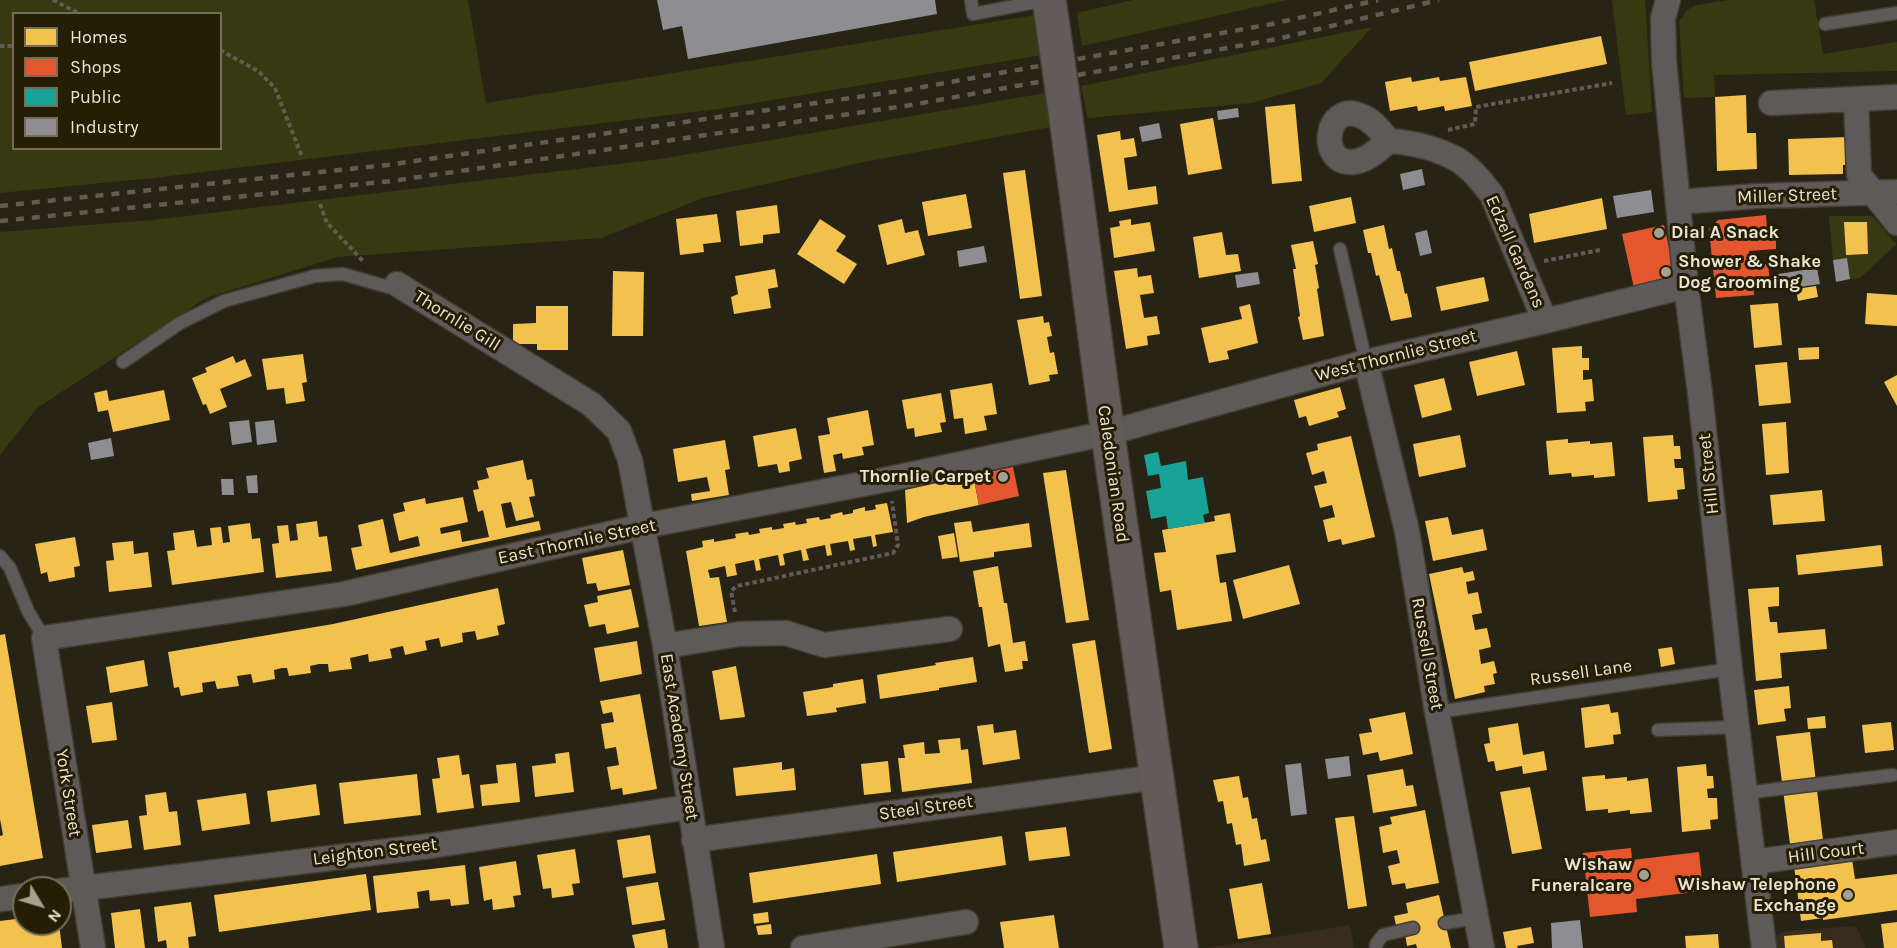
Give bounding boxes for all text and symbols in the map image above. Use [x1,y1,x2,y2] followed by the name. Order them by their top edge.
[12,12,222,150] legend
[70,26,127,48] text: Homes
[70,56,122,78] text: Shops
[70,86,121,108] text: Public
[70,116,139,138] text: Industry
[1737,183,1837,209] street label: Miller Street
[1480,192,1550,312] street label: Edzell Gardens
[1671,222,1779,244] place label: Dial A Snack
[1652,226,1666,240] marker: Dial A Snack
[1678,251,1821,294] place label: Shower & Shake Dog Grooming
[1659,265,1673,279] marker: Shower & Shake Dog Grooming
[410,286,504,356] street label: Thornlie Gill
[1313,325,1479,387] street label: West Thornlie Street
[1093,404,1133,544] street label: Caledonian Road
[1694,433,1724,515] street label: Hill Street
[860,466,991,488] place label: Thornlie Carpet
[996,470,1010,484] marker: Thornlie Carpet
[496,515,658,569] street label: East Thornlie Street
[1406,596,1448,712] street label: Russell Street
[655,652,703,822] street label: East Academy Street
[1529,655,1633,691] street label: Russell Lane
[50,747,86,839] street label: York Street
[878,791,974,825] street label: Steel Street
[312,834,438,870] street label: Leighton Street
[1787,838,1865,868] street label: Hill Court
[1531,854,1632,896] place label: Wishaw Funeralcare
[1637,868,1651,882] marker: Wishaw Funeralcare
[1678,874,1836,916] place label: Wishaw Telephone Exchange
[12,876,72,936] north arrow
[1841,888,1855,902] marker: Wishaw Telephone Exchange
[44,906,66,927] text: N

